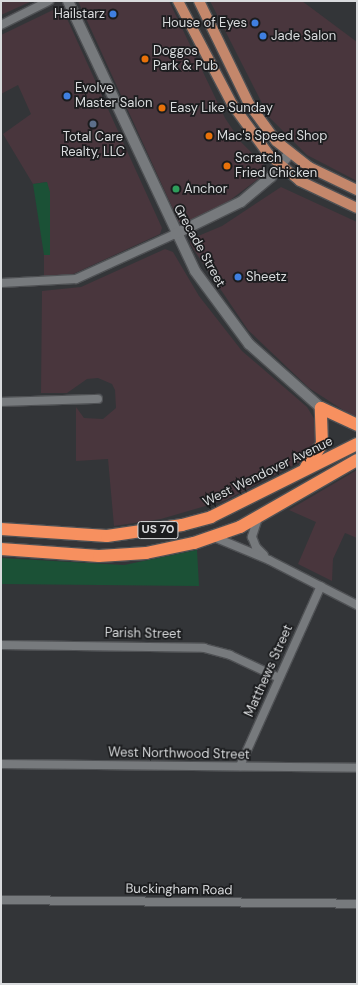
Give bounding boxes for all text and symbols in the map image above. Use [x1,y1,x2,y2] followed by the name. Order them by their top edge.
[54,6,105,22] place label: Hailstarz
[108,9,118,19] marker: Hailstarz
[162,15,247,31] place label: House of Eyes
[250,18,260,28] marker: House of Eyes
[271,28,336,44] place label: Jade Salon
[258,31,268,41] marker: Jade Salon
[153,44,218,75] place label: Doggos Park & Pub
[140,54,150,64] marker: Doggos Park & Pub
[75,81,152,112] place label: Evolve Master Salon
[62,91,72,101] marker: Evolve Master Salon
[170,100,273,116] place label: Easy Like Sunday
[157,103,167,113] marker: Easy Like Sunday
[88,119,98,129] marker: Total Care Realty, LLC
[217,128,327,144] place label: Mac's Speed Shop
[61,130,125,161] place label: Total Care Realty, LLC
[204,131,214,141] marker: Mac's Speed Shop
[235,151,317,182] place label: Scratch Fried Chicken
[222,161,232,171] marker: Scratch Fried Chicken
[184,181,228,197] place label: Anchor
[171,184,181,194] marker: Anchor
[170,202,228,290] street label: Grecade Street
[246,269,287,285] place label: Sheetz
[233,272,243,282] marker: Sheetz
[200,434,336,510] street label: West Wendover Avenue
[137,520,179,540] road number: US 70
[242,622,296,720] street label: Matthews Street
[105,626,181,642] street label: Parish Street
[108,745,250,763] street label: West Northwood Street
[125,881,233,899] street label: Buckingham Road

